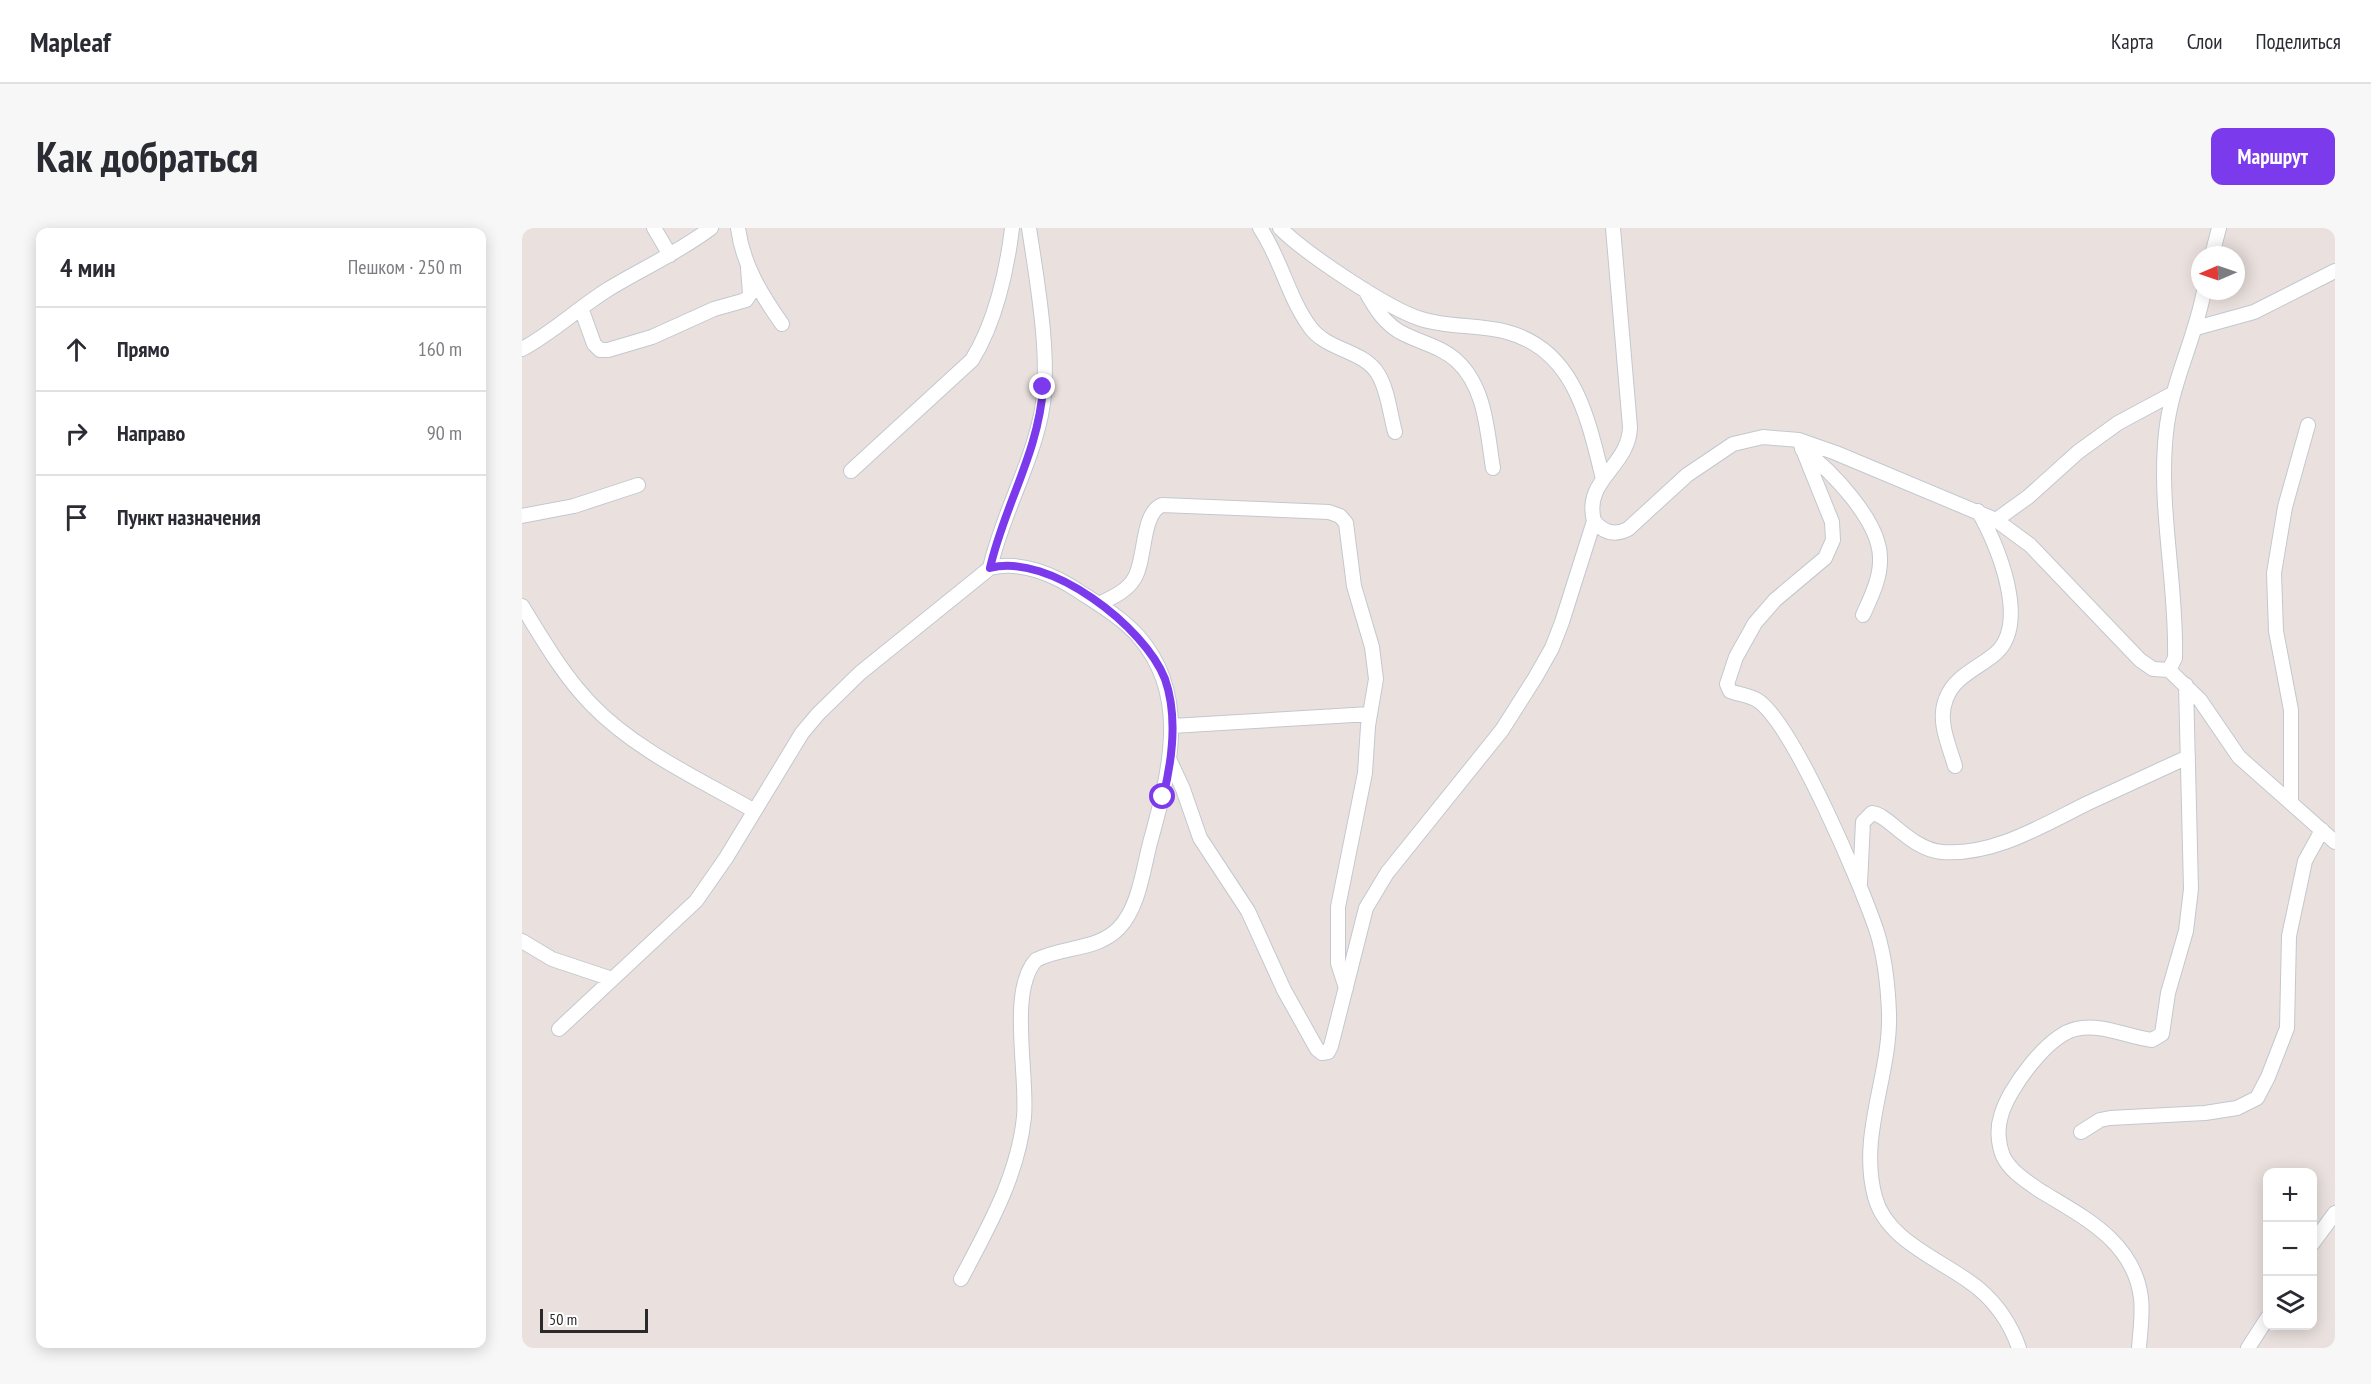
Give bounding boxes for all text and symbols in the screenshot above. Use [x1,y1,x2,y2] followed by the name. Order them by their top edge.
[30,23,111,60] text: Mapleaf
[2111,28,2154,55] text: Карта
[2187,28,2222,55] text: Слои
[2255,28,2341,55] text: Поделиться
[2211,128,2335,185] button: Маршрут
[36,129,258,184] text: Как добраться
[2191,246,2245,300] north arrow
[60,251,115,284] text: 4 мин
[348,254,462,280] text: Пешком · 250 m
[60,333,93,366] icon: ahead
[117,335,170,363] text: Прямо
[418,336,462,362] text: 160 m
[1029,373,1055,399] route end
[60,417,93,450] icon: right
[117,419,185,447] text: Направо
[427,420,462,446] text: 90 m
[60,501,93,534] icon: arrive
[117,503,261,531] text: Пункт назначения
[1149,783,1175,809] route start
[2263,1168,2317,1330] map controls
[2263,1168,2317,1222] button: +
[2263,1222,2317,1276] button: −
[2263,1276,2317,1330] button: layers
[540,1306,648,1334] scale bar
[549,1309,577,1329] text: 50 m

